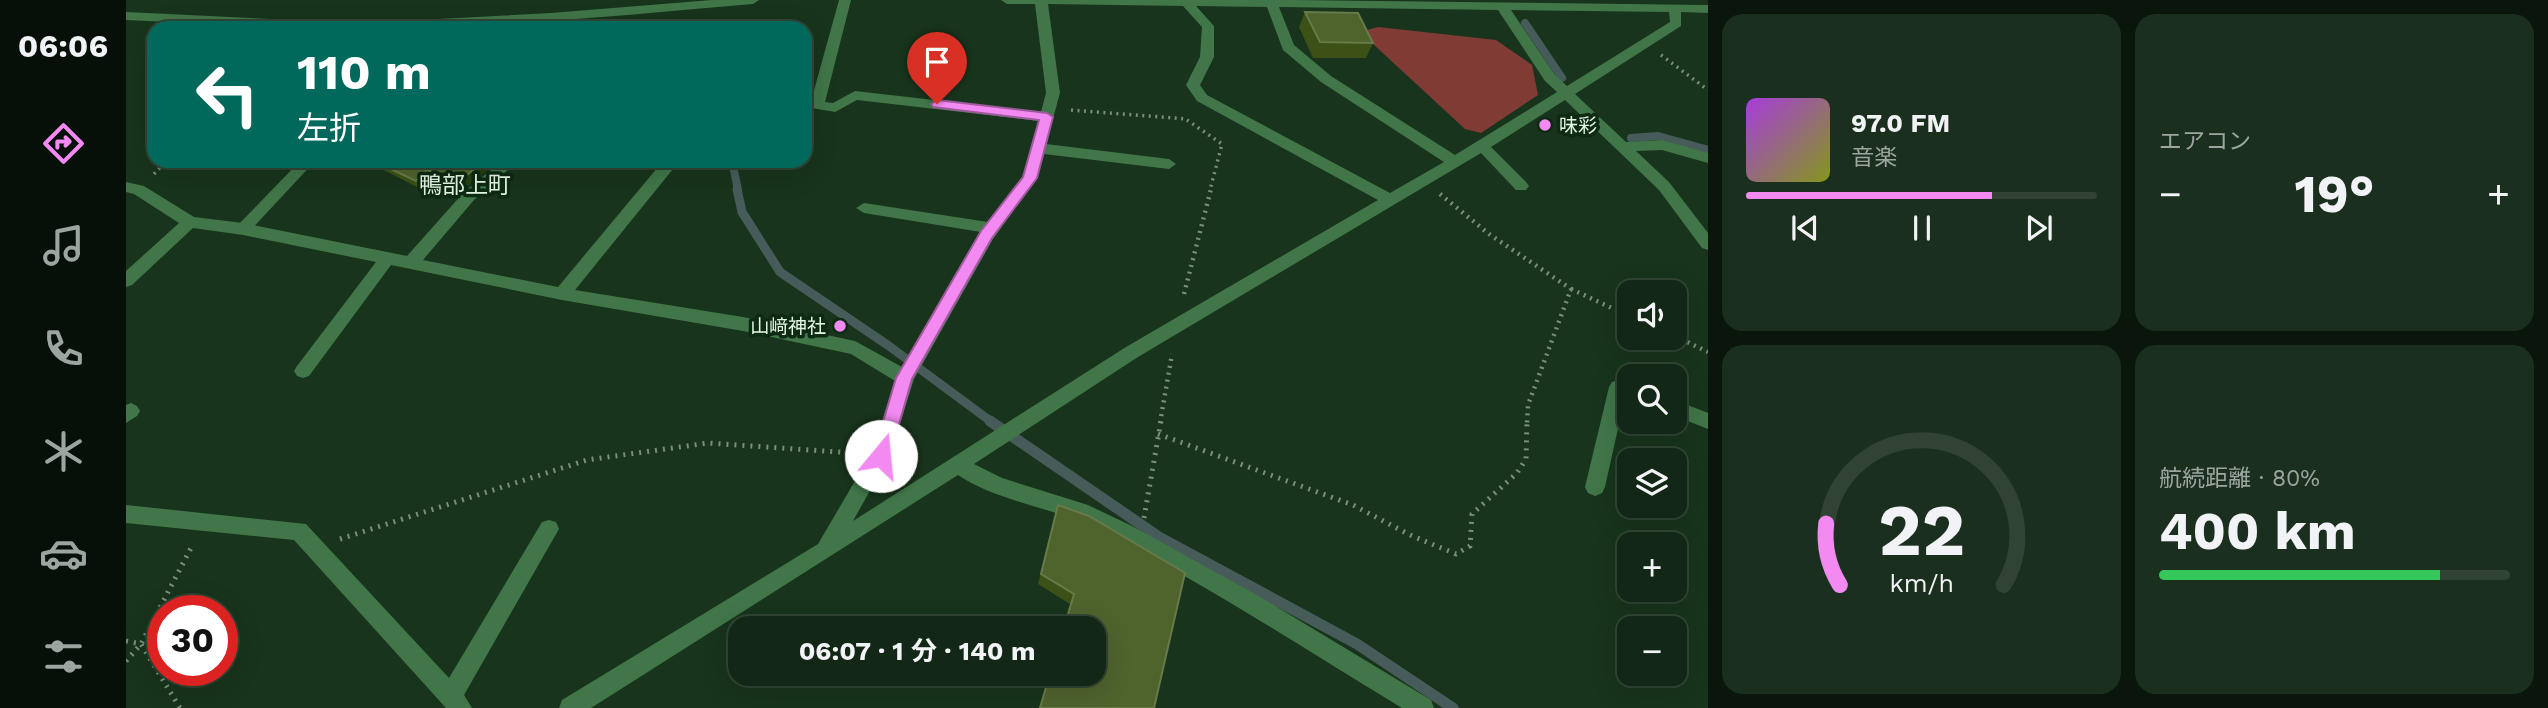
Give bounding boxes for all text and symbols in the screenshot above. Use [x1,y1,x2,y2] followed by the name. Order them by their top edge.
[18,27,108,65] text: 06:06
[907,32,967,104] pin
[297,43,431,101] text: 110 m
[918,43,956,81] icon: arrive
[182,49,273,140] icon: left
[1851,108,1950,138] text: 97.0 FM
[297,109,361,147] text: 左折
[1559,114,1597,137] place label: 味彩
[1537,117,1553,133] marker: 味彩
[39,119,88,168] icon: directions
[2159,128,2251,155] text: エアコン
[1851,144,1897,171] text: 音楽
[2294,164,2375,225] text: 19°
[419,172,511,199] district label: 鴨部上町
[2159,172,2182,216] text: −
[2487,172,2510,216] text: +
[1786,209,1824,247] icon: previous
[1903,209,1941,247] icon: pause
[2020,209,2058,247] icon: next
[39,221,88,270] icon: music
[1617,280,1687,686] map controls
[1617,280,1687,350] button: sound
[750,315,826,338] place label: 山﨑神社
[832,318,848,334] marker: 山﨑神社
[39,324,88,373] icon: phone
[1617,364,1687,434] button: search
[844,419,918,493] position arrow
[39,427,88,476] icon: climate
[1617,448,1687,518] button: layers
[2159,465,2320,492] text: 航続距離 · 80%
[1878,488,1965,574] text: 22
[2159,501,2356,562] text: 400 km
[39,529,88,578] icon: car
[1617,532,1687,602] button: +
[1889,569,1954,598] text: km/h
[147,595,238,686] speed limit sign: 30
[1617,616,1687,686] button: −
[39,632,88,681] icon: filters
[799,636,1035,666] text: 06:07 · 1 分 · 140 m

